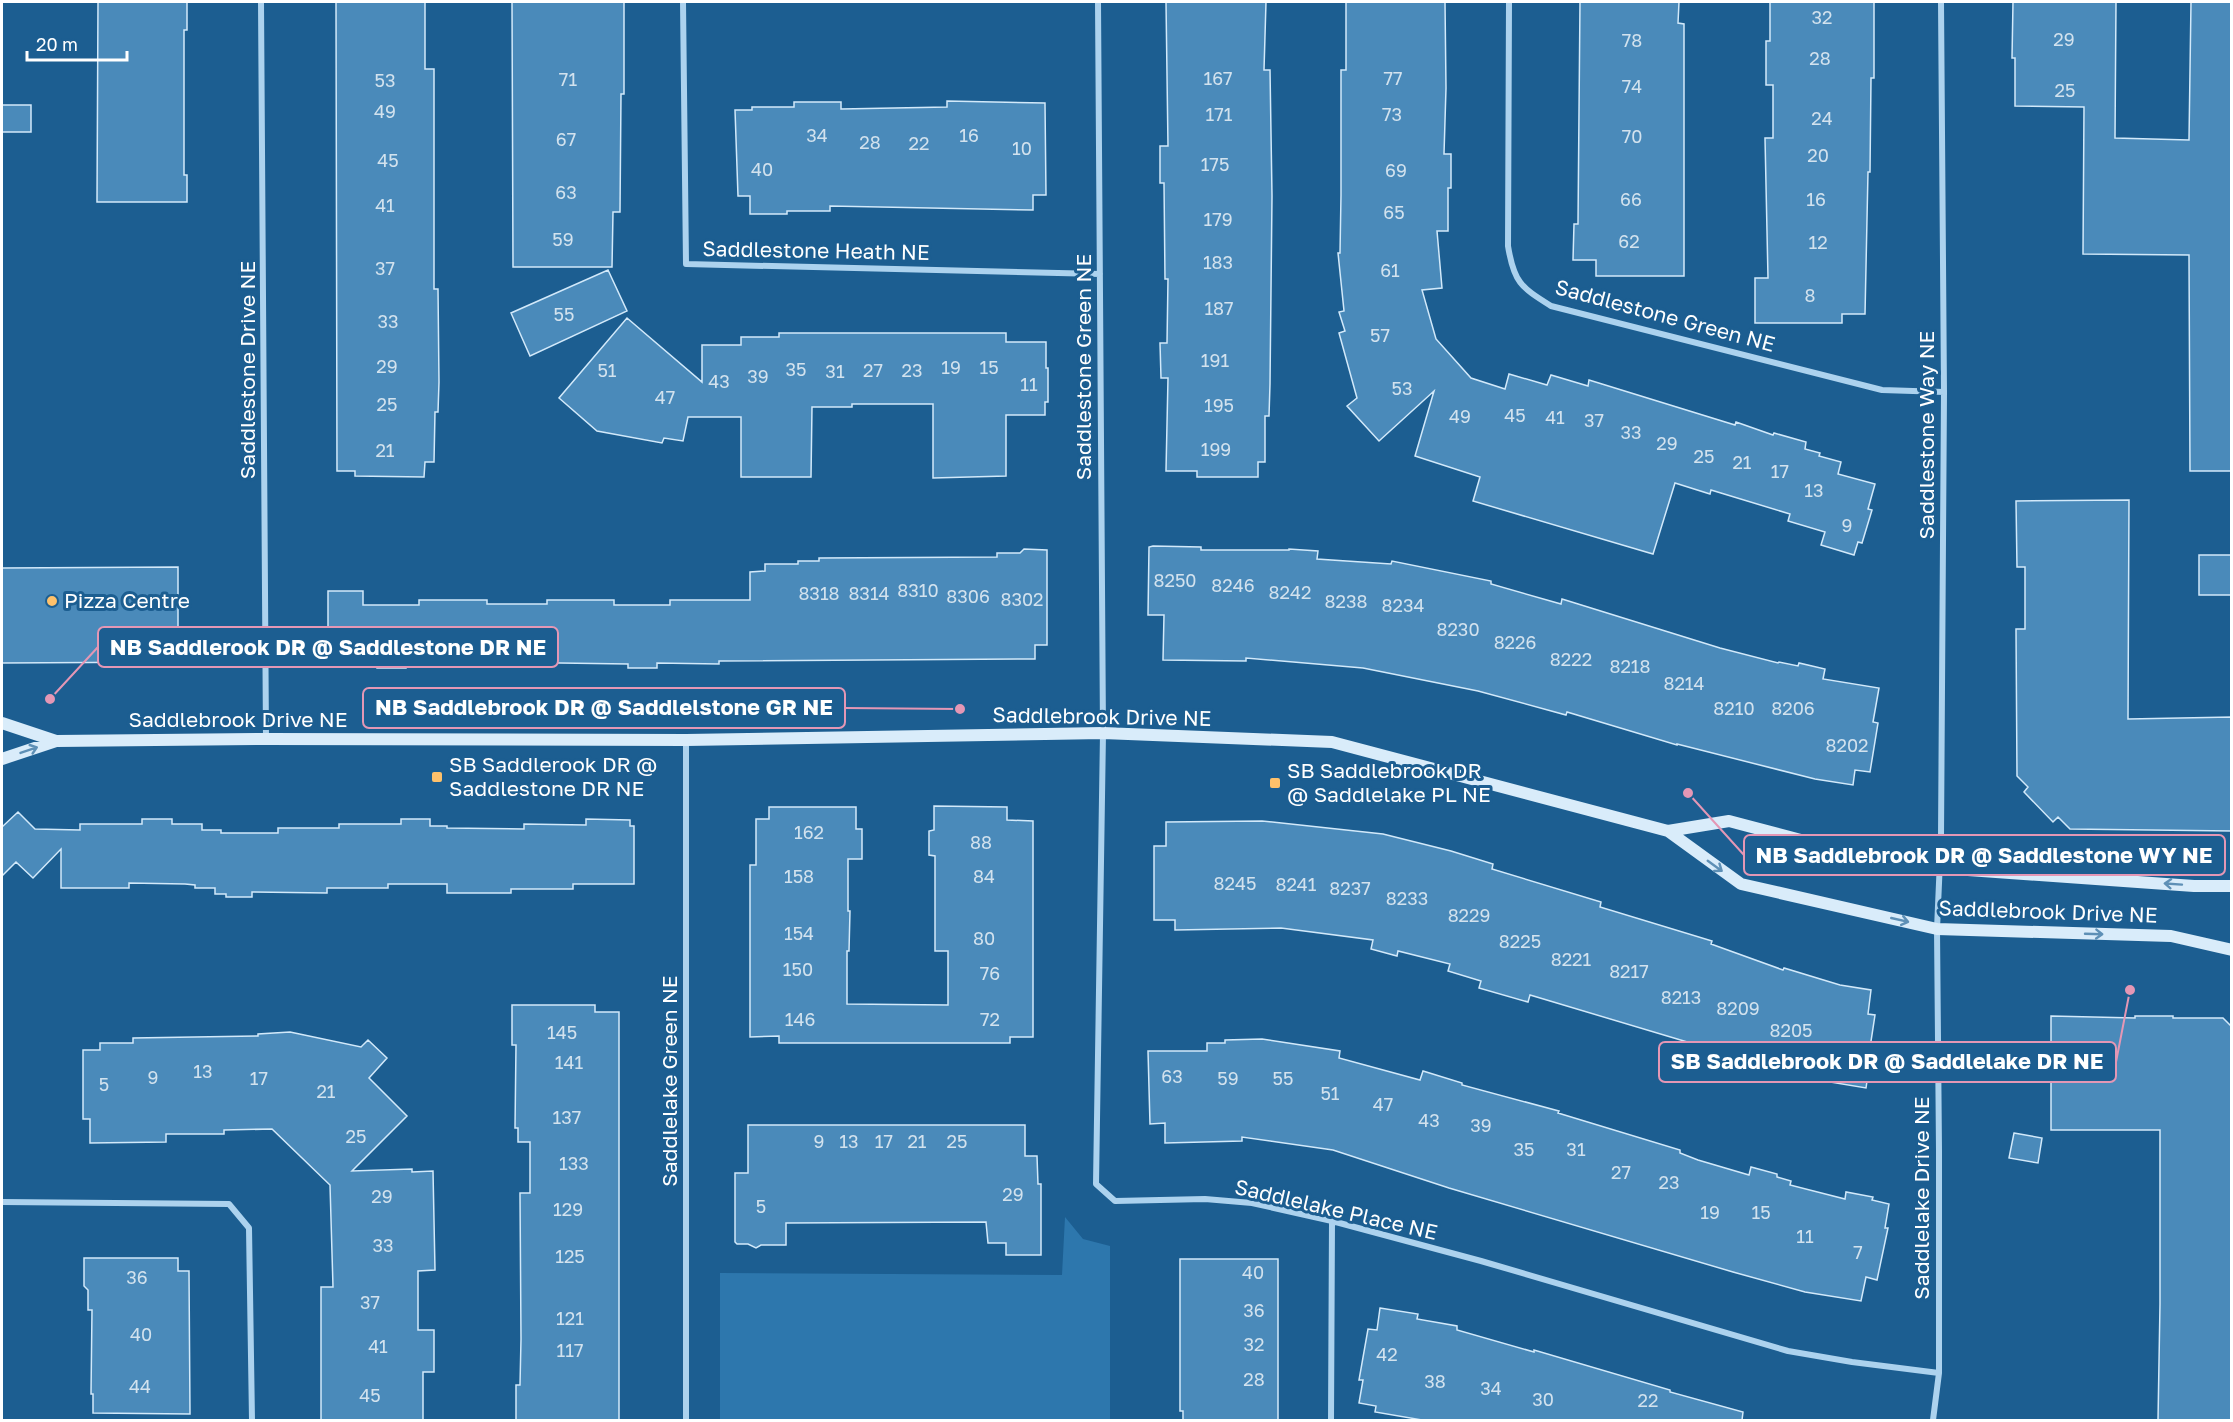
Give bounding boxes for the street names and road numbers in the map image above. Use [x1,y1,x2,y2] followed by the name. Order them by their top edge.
[702,235,930,265] street label: Saddlestone Heath NE
[1070,254,1096,480] street label: Saddlestone Green NE
[234,261,260,479] street label: Saddlestone Drive NE
[1553,273,1778,357] street label: Saddlestone Green NE
[1913,331,1939,539] street label: Saddlestone Way NE
[992,701,1212,731] street label: Saddlebrook Drive NE
[128,706,348,732] street label: Saddlebrook Drive NE
[1938,894,2158,928] street label: Saddlebrook Drive NE
[656,975,682,1187] street label: Saddlelake Green NE
[1908,1096,1934,1300] street label: Saddlelake Drive NE
[1232,1173,1440,1245] street label: Saddlelake Place NE

